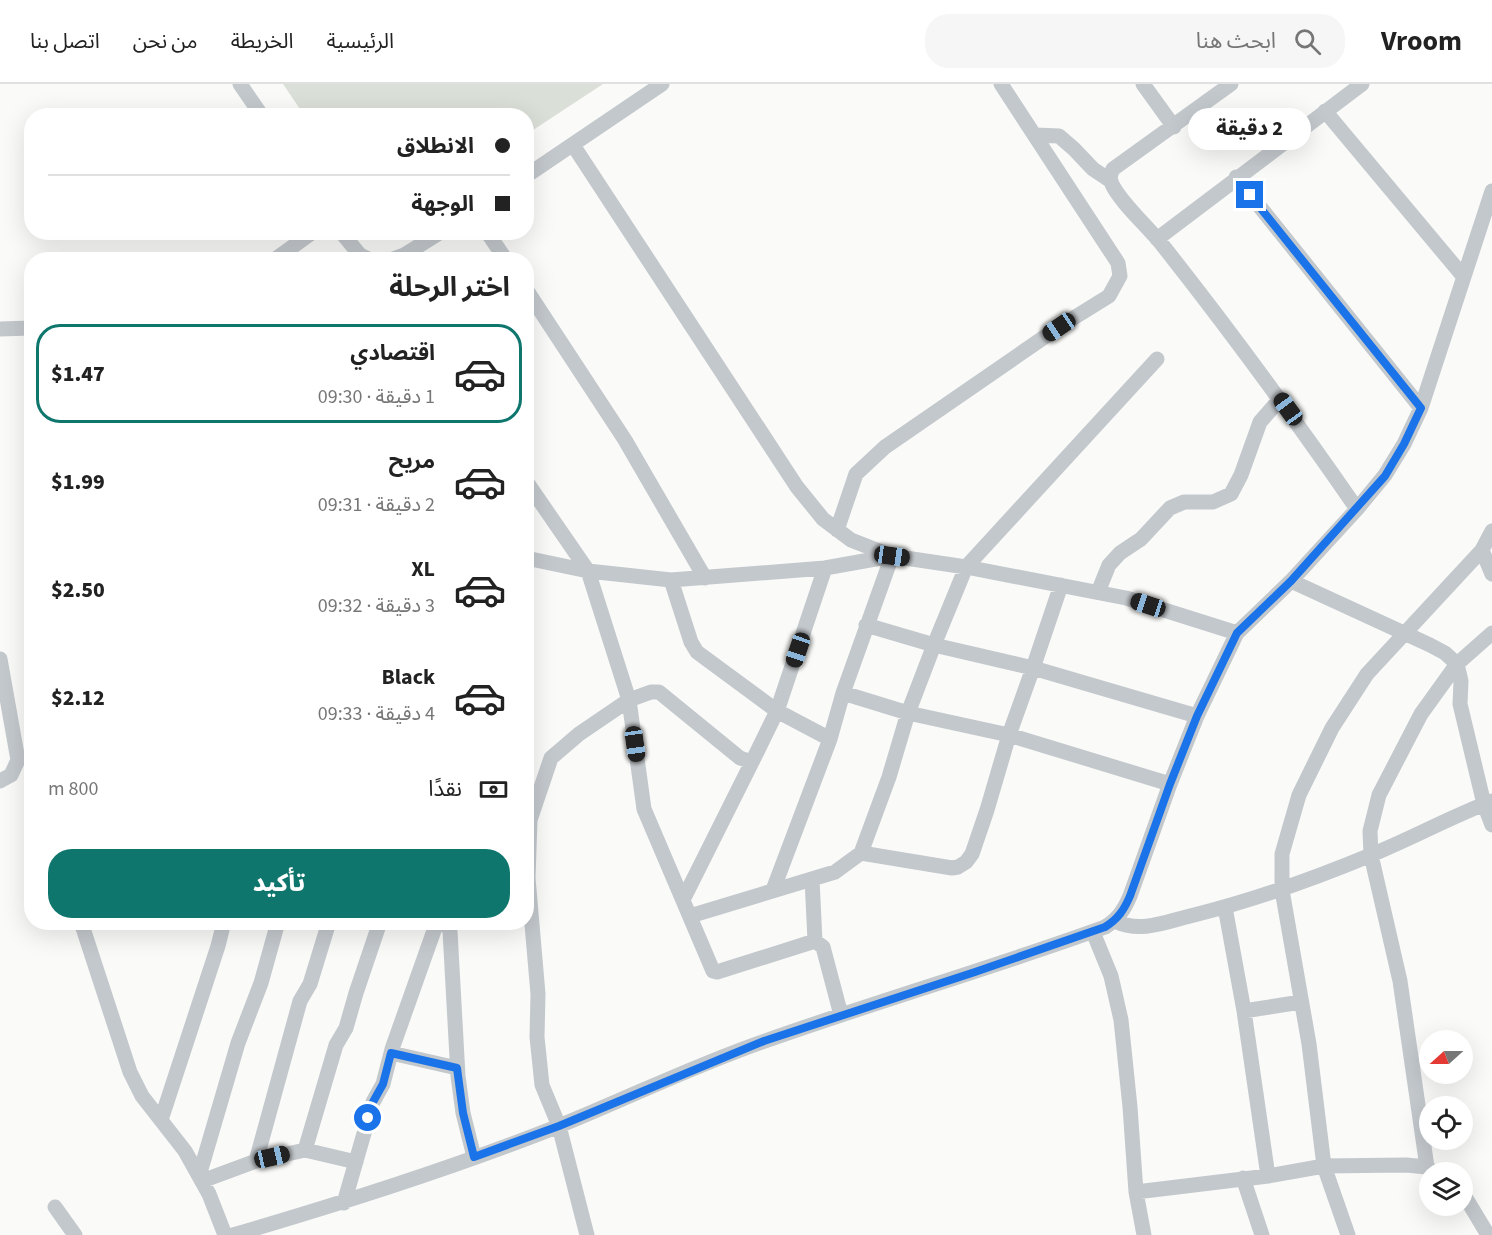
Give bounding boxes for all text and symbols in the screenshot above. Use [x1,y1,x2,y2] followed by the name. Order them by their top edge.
[925,14,1345,68] search box
[1381,21,1462,61] text: Vroom
[1196,25,1276,57] text: ابحث هنا
[1291,25,1324,58] icon: search
[30,26,100,56] text: اتصل بنا
[133,26,198,56] text: من نحن
[231,26,294,56] text: الخريطة
[327,26,394,56] text: الرئيسية
[1188,108,1312,150] callout: 2 دقيقة
[1216,115,1283,143] text: 2 دقيقة
[397,130,474,162] text: الانطلاق
[1236,181,1263,208] route end
[411,188,474,220] text: الوجهة
[389,268,510,307] text: اختر الرحلة
[1039,309,1079,345] car
[350,337,435,369] text: اقتصادي
[453,347,507,401] icon: car
[51,358,105,390] text: $1.47
[318,383,435,411] text: 1 دقيقة · 09:30
[1270,389,1306,429] car
[389,445,435,477] text: مريح
[453,455,507,509] icon: car
[51,466,105,498] text: $1.99
[318,491,435,519] text: 2 دقيقة · 09:31
[873,545,911,567] car
[411,553,435,585] text: XL
[453,563,507,617] icon: car
[51,574,105,606] text: $2.50
[1128,591,1168,619] car
[318,592,435,620] text: 3 دقيقة · 09:32
[784,630,812,670] car
[381,661,435,693] text: Black
[453,671,507,725] icon: car
[51,682,105,714] text: $2.12
[318,700,435,728] text: 4 دقيقة · 09:33
[624,725,646,763] car
[428,773,462,805] text: نقدًا
[477,773,510,806] icon: cash
[48,775,98,803] text: 800 m
[48,849,510,918] button: تأكيد
[1419,1030,1473,1084] north arrow
[1419,1030,1473,1216] map controls
[1419,1096,1473,1150] button: locate
[354,1104,381,1131] route start
[252,1144,292,1170] car
[1419,1162,1473,1216] button: layers

